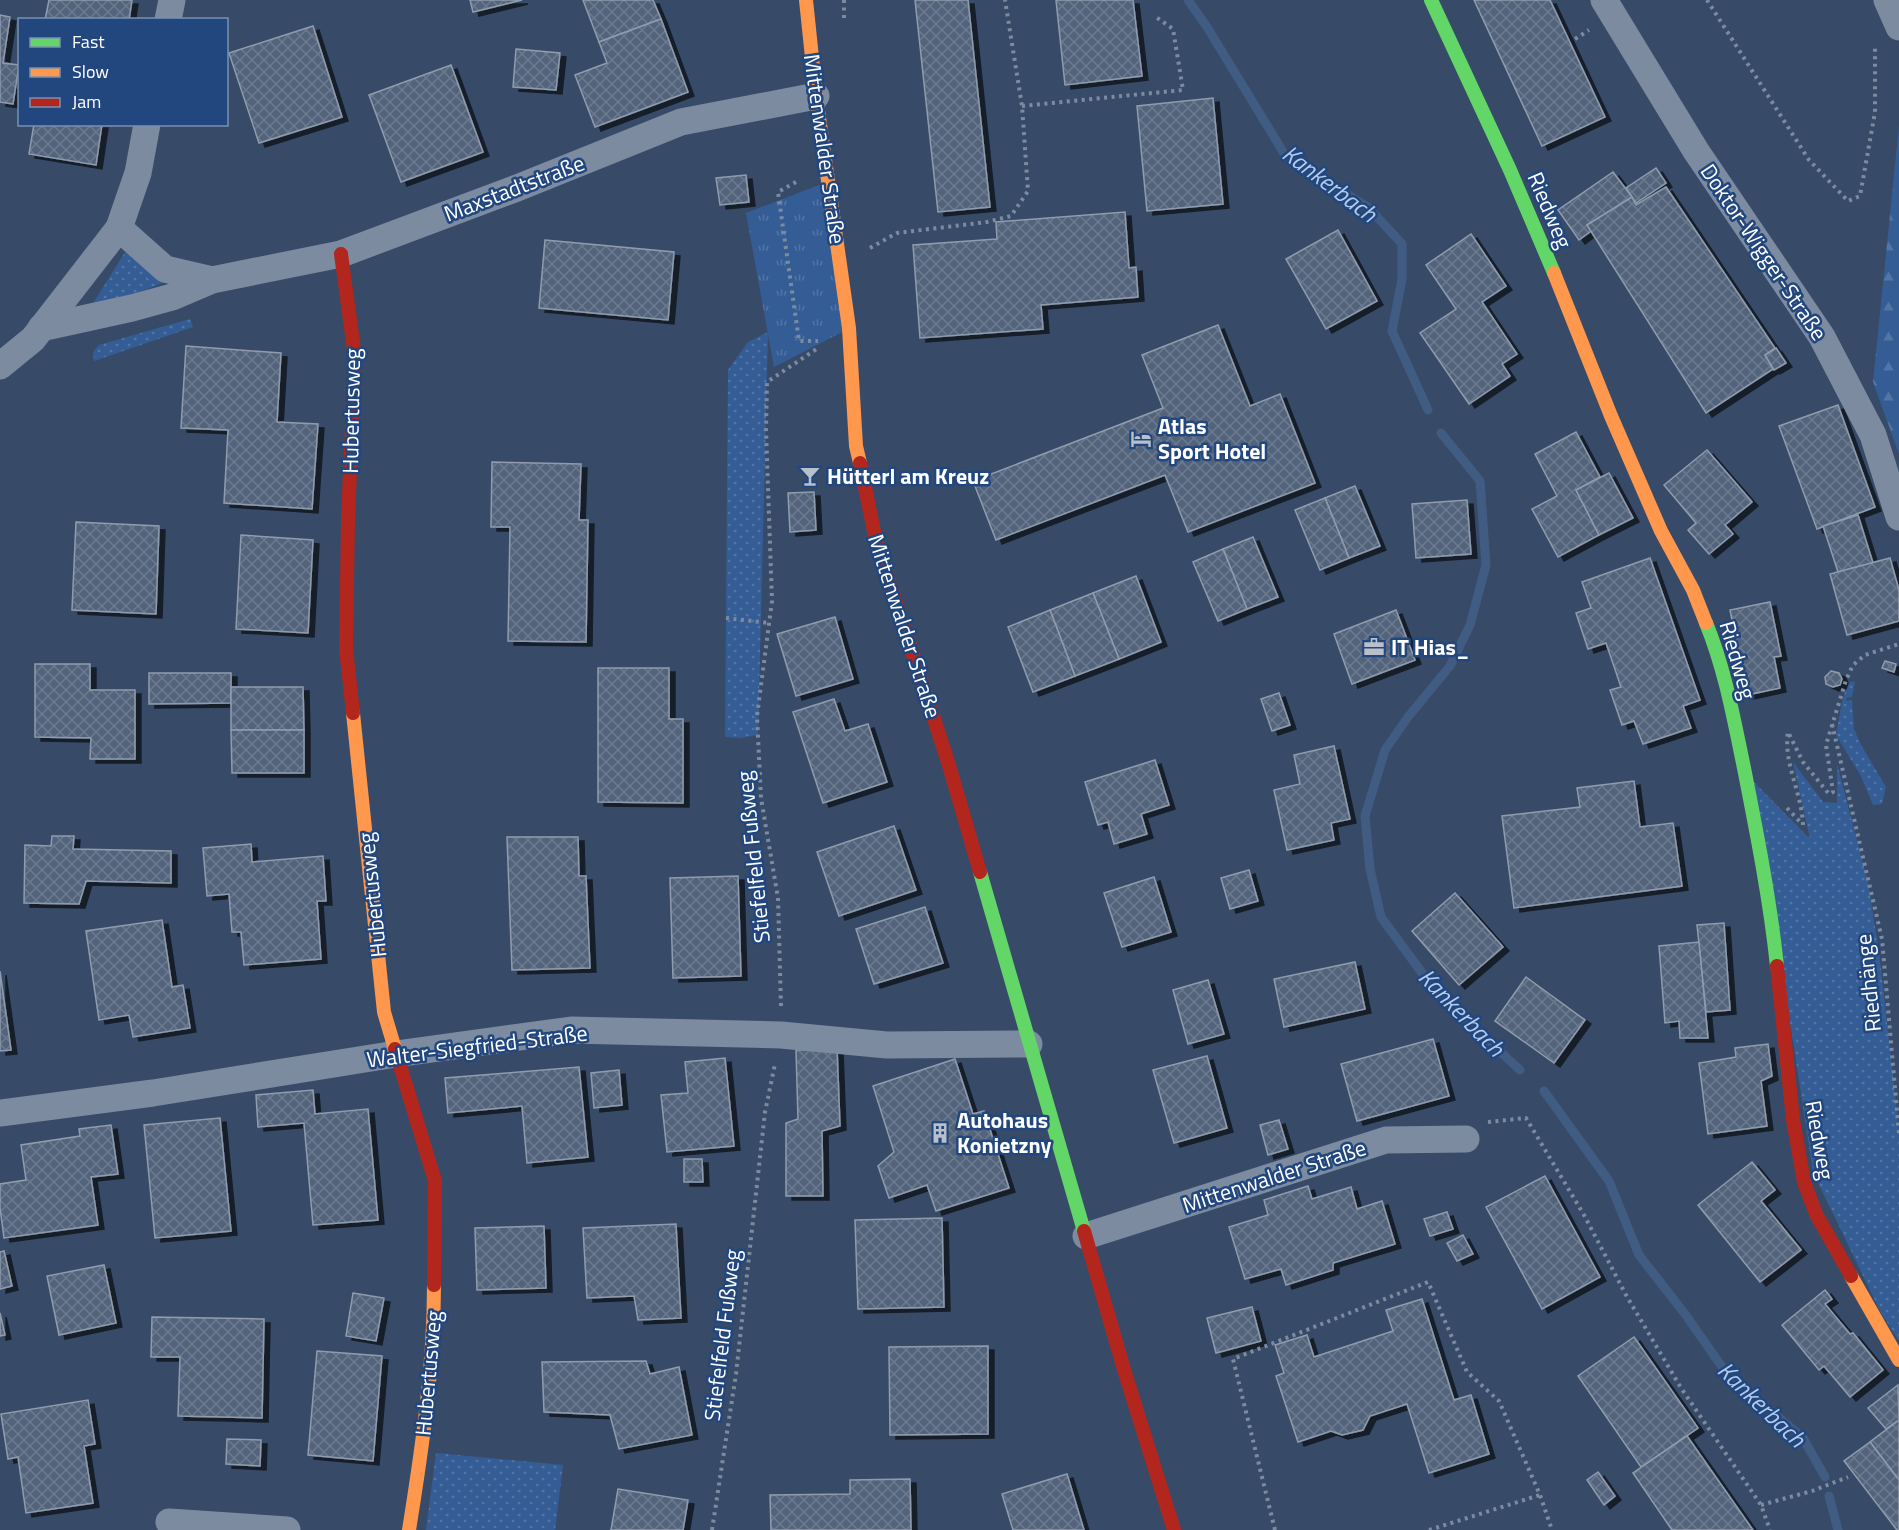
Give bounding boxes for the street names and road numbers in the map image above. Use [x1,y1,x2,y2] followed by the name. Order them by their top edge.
[795,52,855,246] street label: Mittenwalder Straße
[439,146,589,230] street label: Maxstadtstraße
[1692,157,1836,347] street label: Doktor-Wigger-Straße
[1519,166,1581,254] street label: Riedweg
[333,348,369,474] street label: Hubertusweg
[859,530,951,722] street label: Mittenwalder Straße
[1711,617,1765,703] street label: Riedweg
[727,769,779,945] street label: Stiefelfeld Fußweg
[349,831,395,959] street label: Hubertusweg
[1846,932,1890,1034] street label: Riedhänge
[365,1016,589,1076] street label: Walter-Siegfried-Straße
[1796,1098,1844,1182] street label: Riedweg
[1178,1130,1370,1222] street label: Mittenwalder Straße
[695,1247,749,1423] street label: Stiefelfeld Fußweg
[406,1309,450,1437] street label: Hubertusweg

